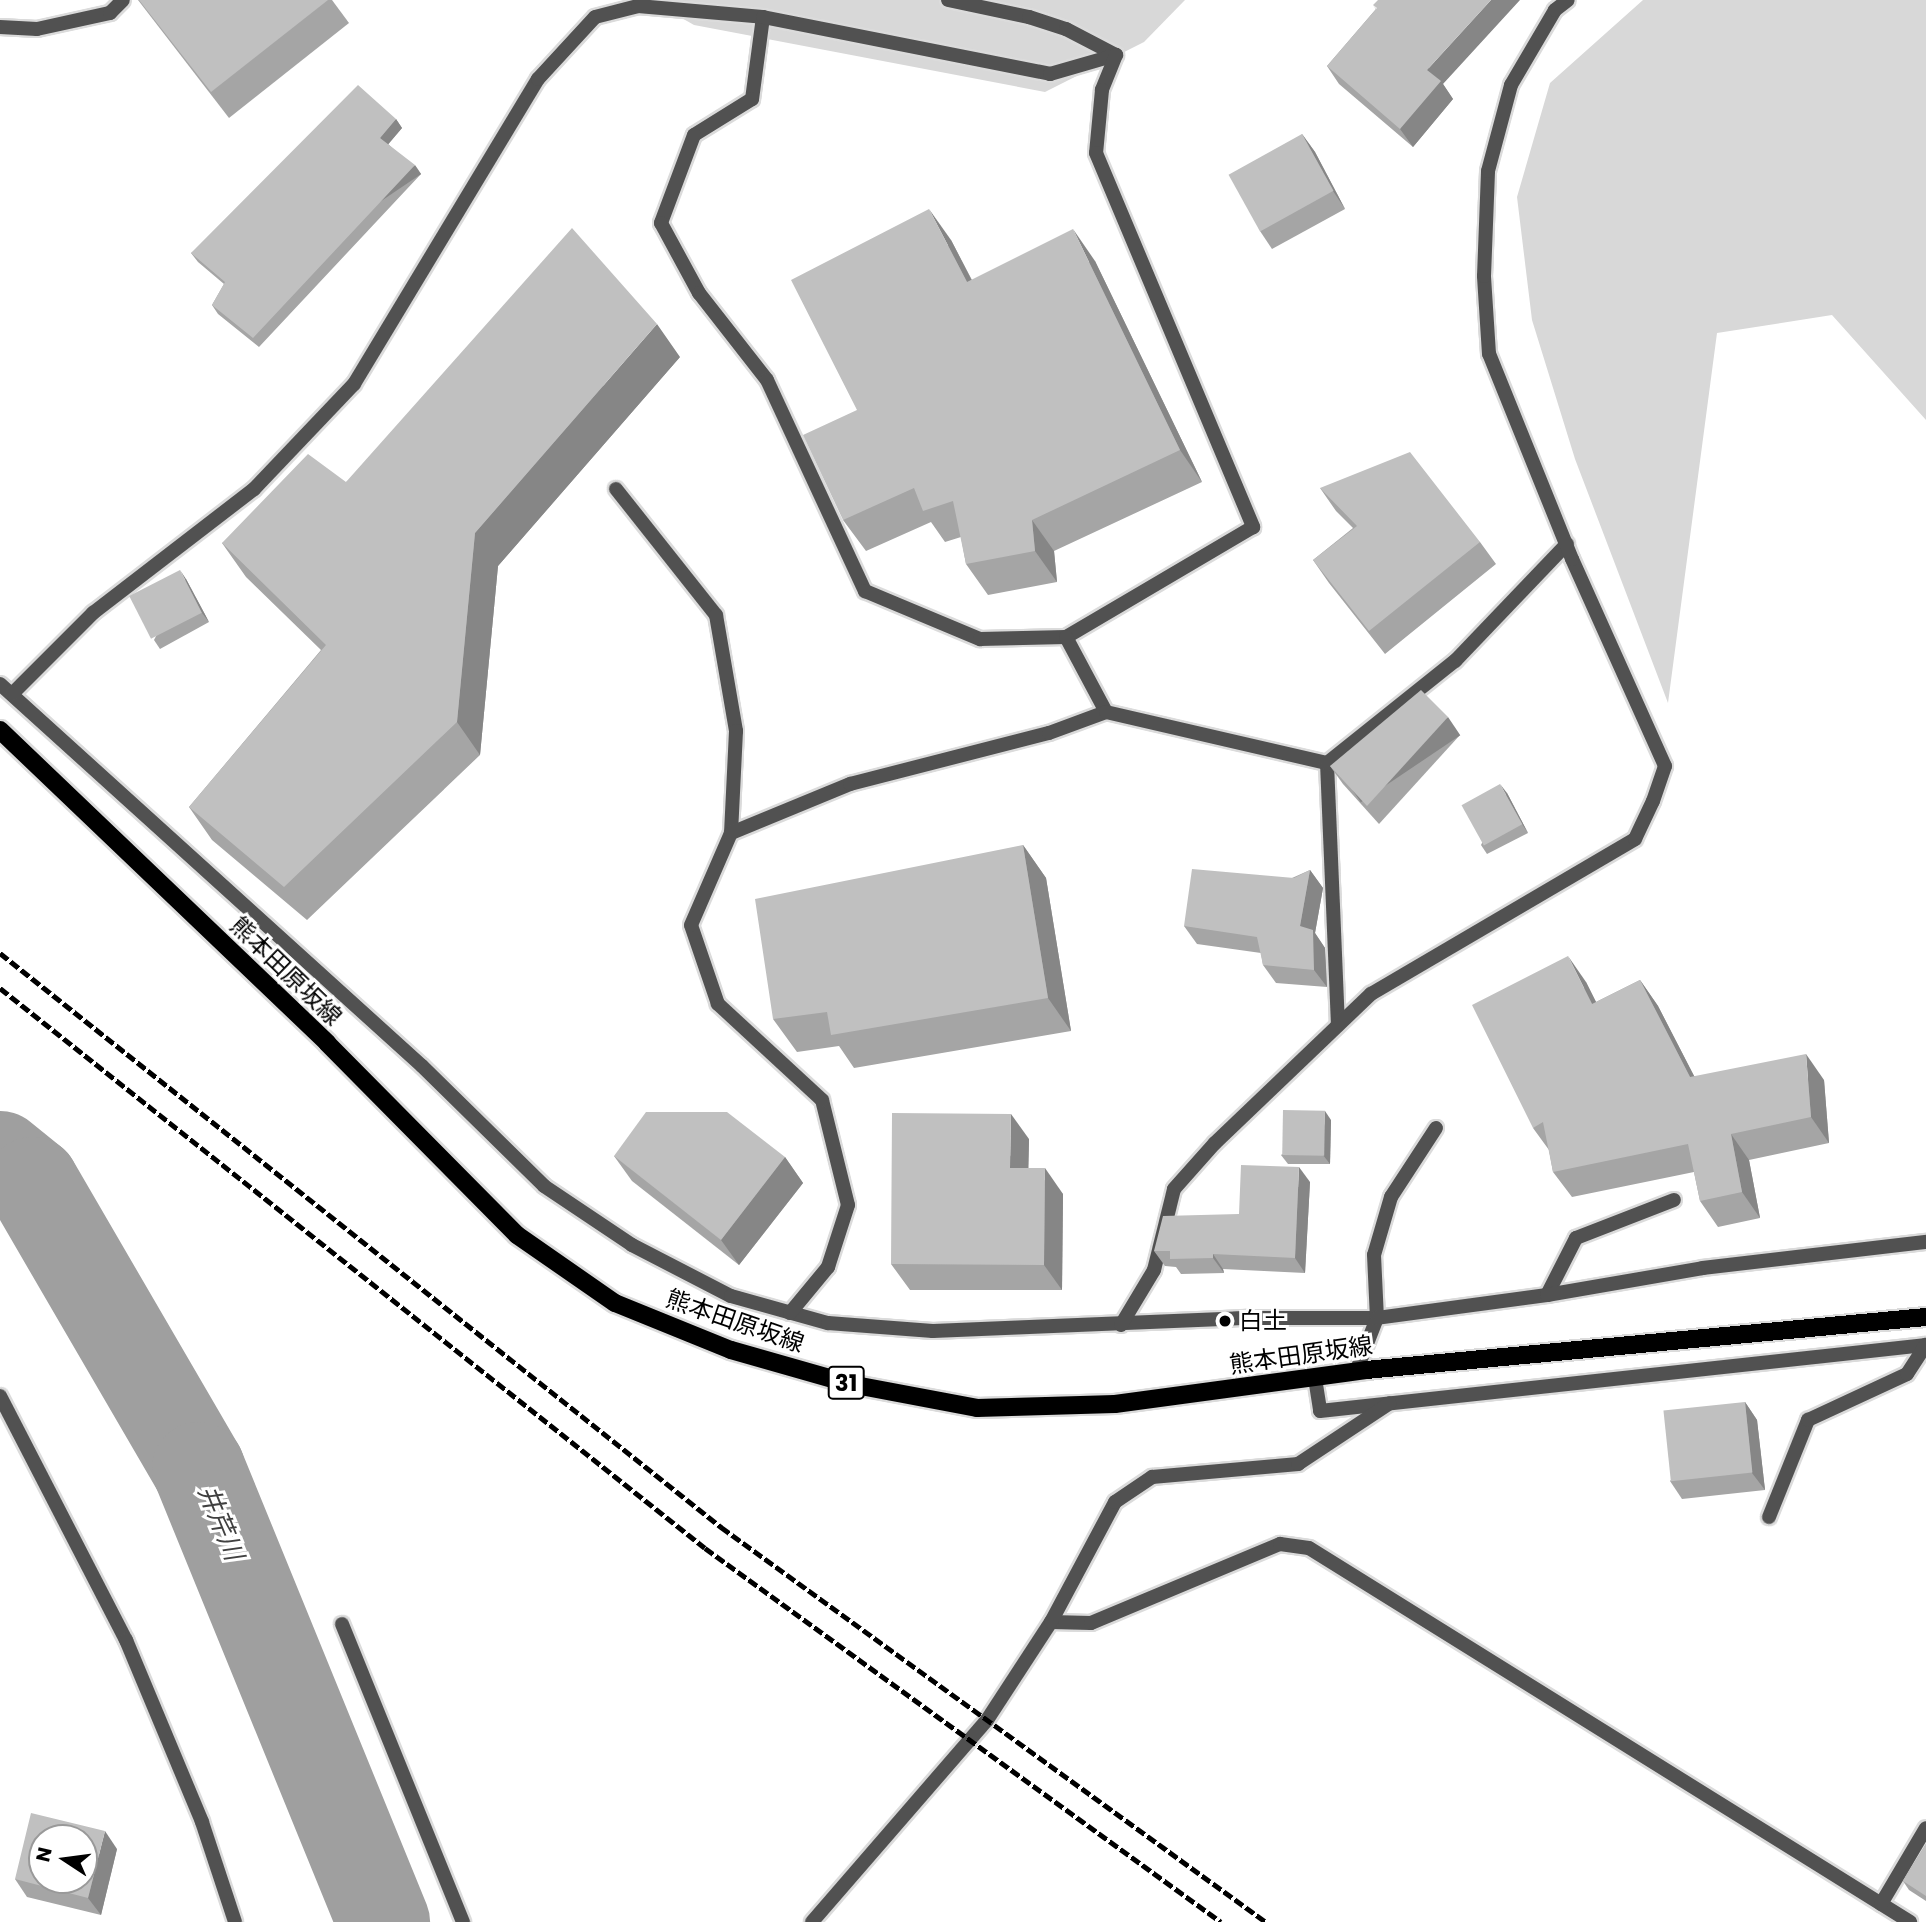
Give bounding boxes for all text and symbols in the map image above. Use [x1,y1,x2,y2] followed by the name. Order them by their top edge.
[224,911,348,1031] street label: 熊本田原坂線
[662,1284,808,1358] street label: 熊本田原坂線
[1239,1307,1287,1335] place label: 白土
[1217,1313,1233,1329] marker: 白土
[1228,1331,1374,1379] street label: 熊本田原坂線
[827,1364,865,1402] road number: 31
[191,1481,249,1565] water label: 井芹川
[28,1824,98,1894] north arrow
[29,1845,59,1865] text: N

